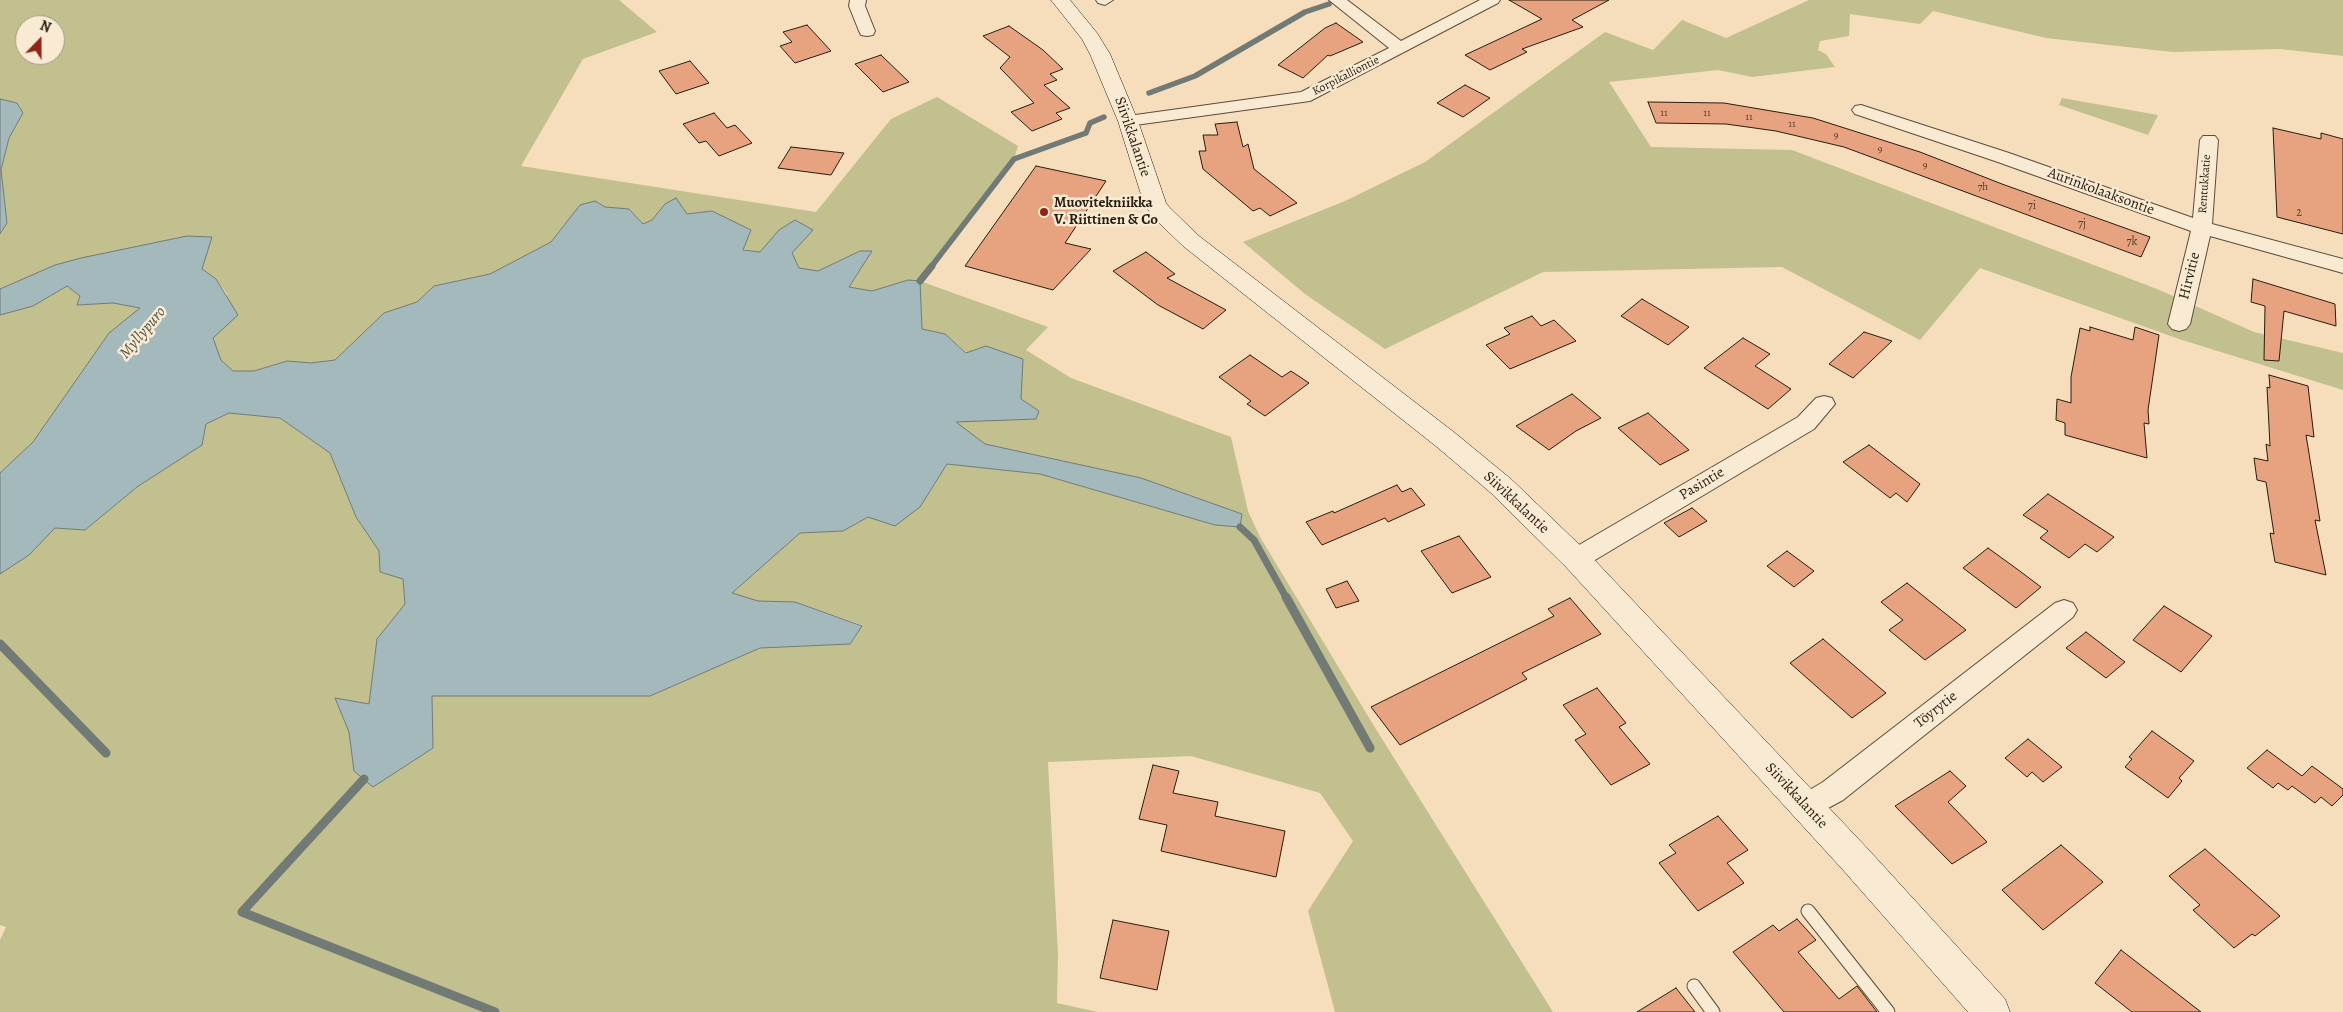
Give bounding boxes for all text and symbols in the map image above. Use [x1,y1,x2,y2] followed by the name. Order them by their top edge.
[15,15,65,65] north arrow
[37,16,54,37] text: N
[1310,53,1382,99] street label: Korpikalliontie
[1110,95,1154,179] street label: Siivikkalantie
[1660,106,1668,120] house number: 11
[1703,106,1711,120] house number: 11
[1745,110,1753,124] house number: 11
[1788,117,1796,131] house number: 11
[1833,128,1839,142] house number: 9
[1877,142,1883,156] house number: 9
[2196,154,2214,214] street label: Rentukkatie
[1922,158,1928,172] house number: 9
[2045,164,2157,220] street label: Aurinkolaaksontie
[1978,180,1988,194] house number: 7h
[1054,194,1158,229] place label: Muovitekniikka V. Riittinen & Co
[2028,199,2036,213] house number: 7i
[1038,206,1050,218] marker: Muovitekniikka V. Riittinen & Co
[2296,206,2302,220] house number: 2
[2078,217,2086,231] house number: 7j
[2126,235,2138,249] house number: 7k
[2175,250,2205,302] street label: Hirvitie
[116,303,170,363] water label: Myllypuro
[1676,464,1728,504] street label: Pasintie
[1479,468,1553,538] street label: Siivikkalantie
[1911,688,1961,732] street label: Töyrytie
[1761,759,1831,833] street label: Siivikkalantie

